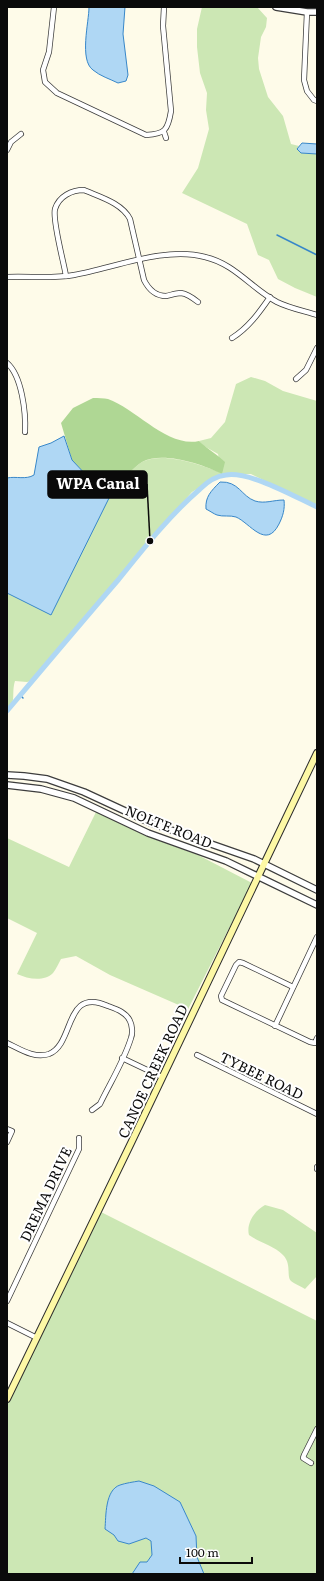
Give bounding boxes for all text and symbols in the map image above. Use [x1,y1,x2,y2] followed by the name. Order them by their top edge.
[48,471,147,498] callout: WPA Canal
[56,471,140,494] text: WPA Canal
[123,799,216,853] street label: NOLTE ROAD
[112,1001,192,1141] street label: CANOE CREEK ROAD
[217,1046,307,1104] street label: TYBEE ROAD
[14,1143,76,1245] street label: DREMA DRIVE
[180,1539,252,1565] scale bar
[186,1543,219,1561] text: 100 m

